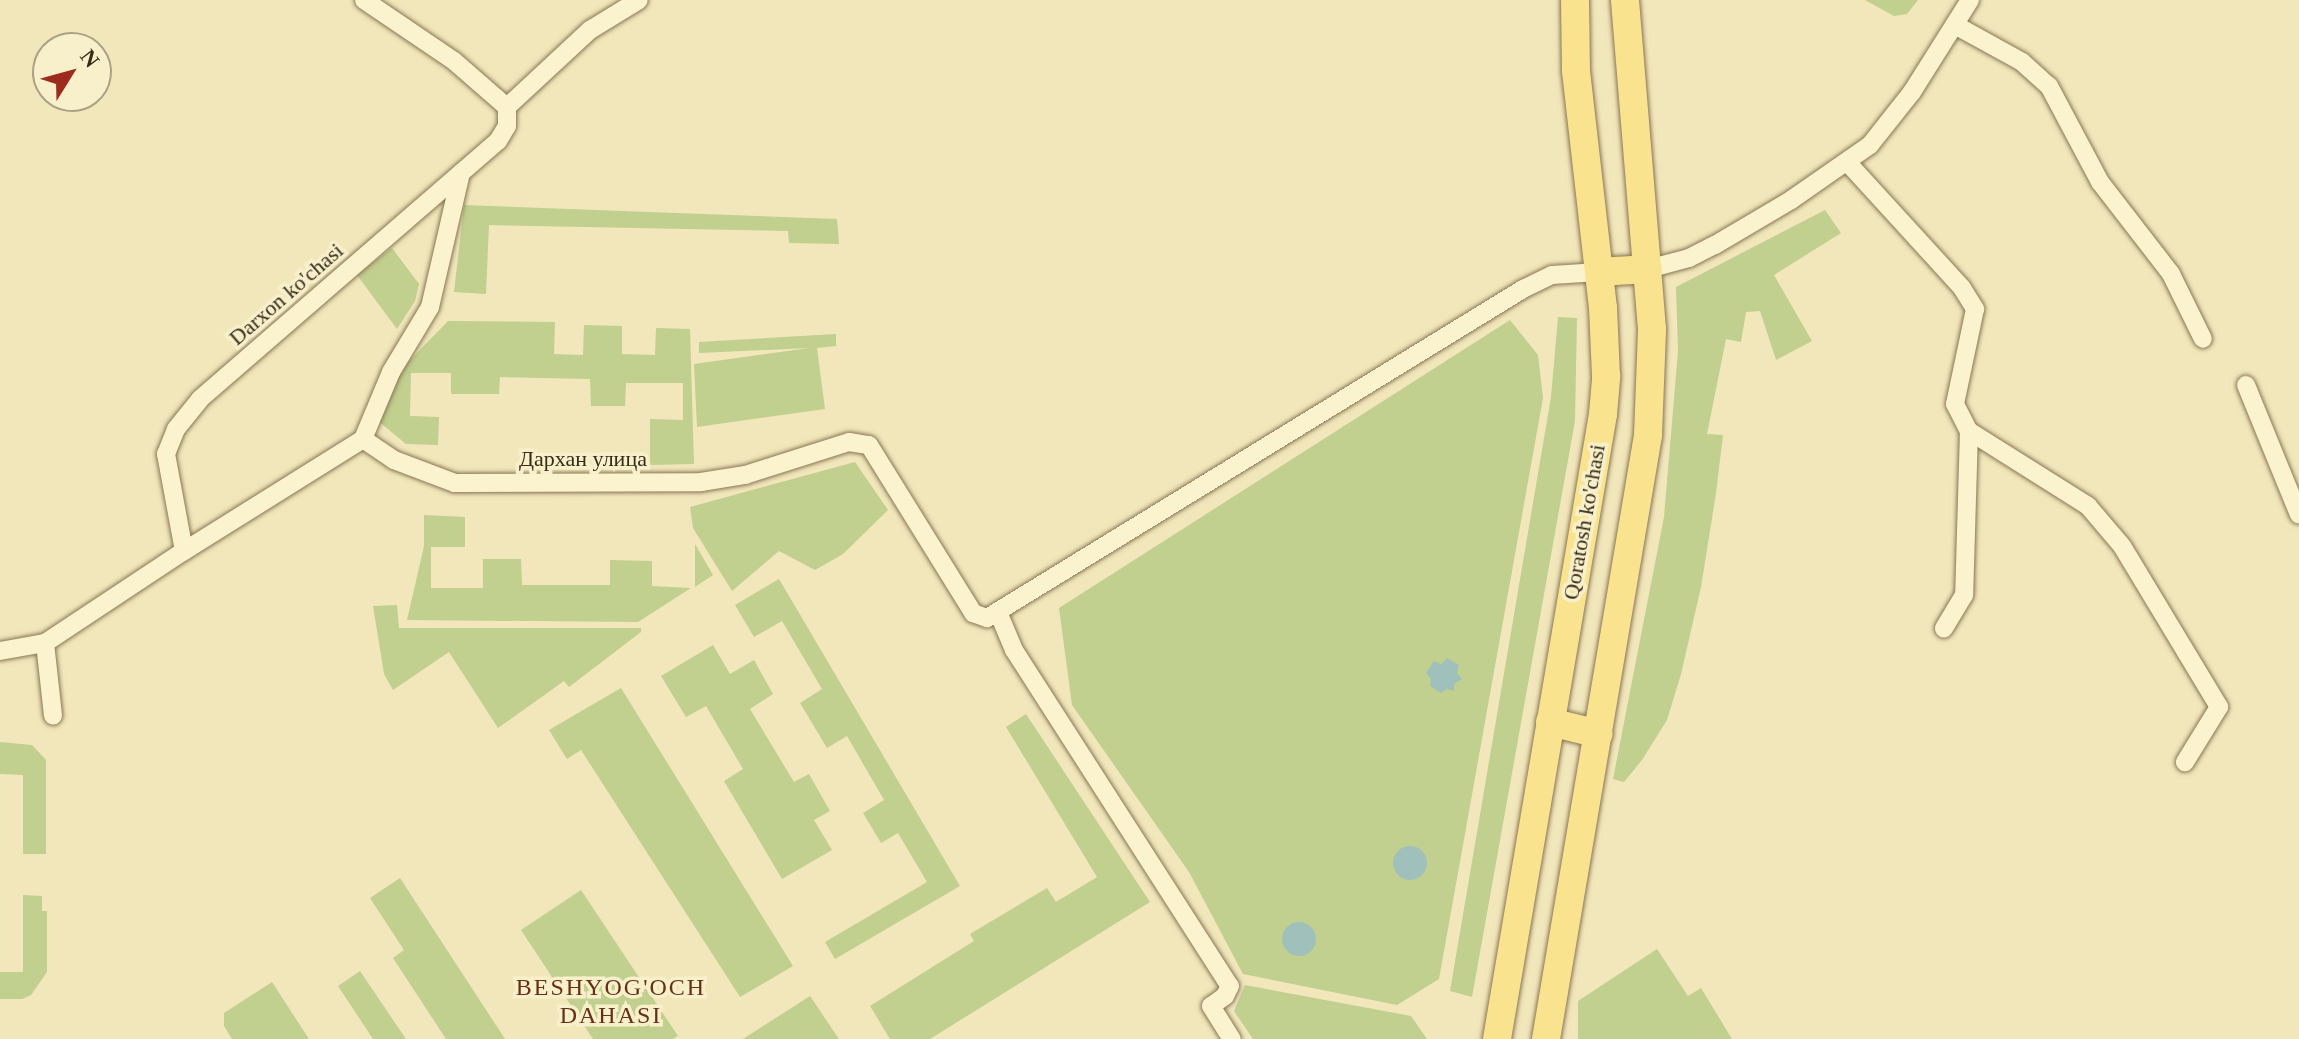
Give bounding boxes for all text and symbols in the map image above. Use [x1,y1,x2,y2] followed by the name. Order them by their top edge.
[32,32,112,112] north arrow
[75,45,105,72] text: N
[224,237,348,351] street label: Darxon ko'chasi
[1557,442,1611,602] street label: Qoratosh ko'chasi
[519,446,647,472] street label: Дархан улица
[516,974,706,1030] district label: BESHYOG'OCH DAHASI

